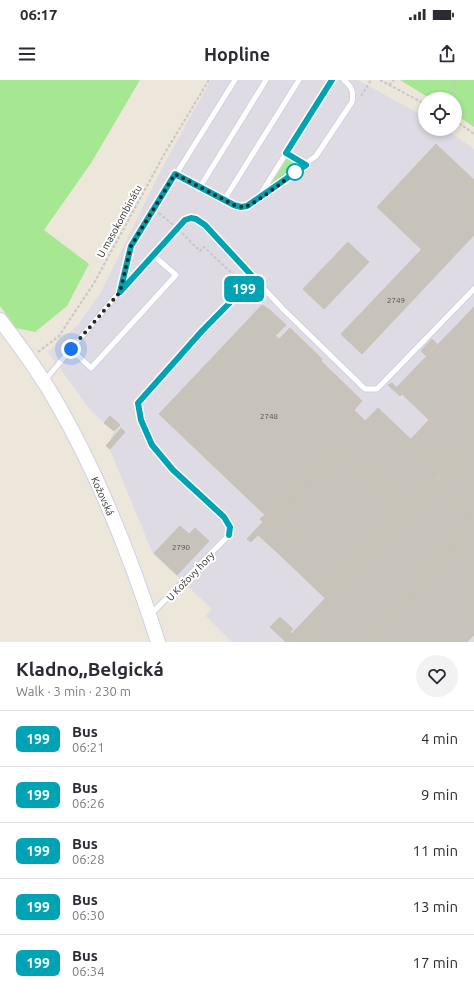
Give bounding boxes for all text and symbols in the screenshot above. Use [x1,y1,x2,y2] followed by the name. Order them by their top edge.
[20,6,58,23] text: 06:17
[16,43,38,65] icon: menu
[436,43,458,65] icon: share
[204,44,270,64] text: Hopline
[418,92,462,136] map controls
[418,92,462,136] button: locate
[286,163,304,181] unlabelled marker
[95,183,144,259] street label: U masokombinátu
[221,276,267,302] line badge: 199
[232,281,256,297] text: 199
[387,296,405,305] house number: 2749
[61,339,81,359] your location
[260,412,279,421] house number: 2748
[89,475,116,517] street label: Kožovská
[172,543,191,552] house number: 2790
[164,549,217,603] street label: U Kožovy hory
[416,655,458,697] button: heart
[16,658,164,680] text: Kladno,,Belgická
[16,684,131,698] text: Walk · 3 min · 230 m
[72,723,98,740] text: Bus
[421,730,458,747] text: 4 min
[26,731,50,747] text: 199
[72,740,105,754] text: 06:21
[72,779,98,796] text: Bus
[421,786,458,803] text: 9 min
[26,787,50,803] text: 199
[72,796,105,810] text: 06:26
[72,835,98,852] text: Bus
[412,842,458,859] text: 11 min
[26,843,50,859] text: 199
[72,852,105,866] text: 06:28
[72,891,98,908] text: Bus
[412,898,458,915] text: 13 min
[26,899,50,915] text: 199
[72,908,105,922] text: 06:30
[72,947,98,964] text: Bus
[412,954,458,971] text: 17 min
[26,955,50,971] text: 199
[72,964,105,978] text: 06:34

